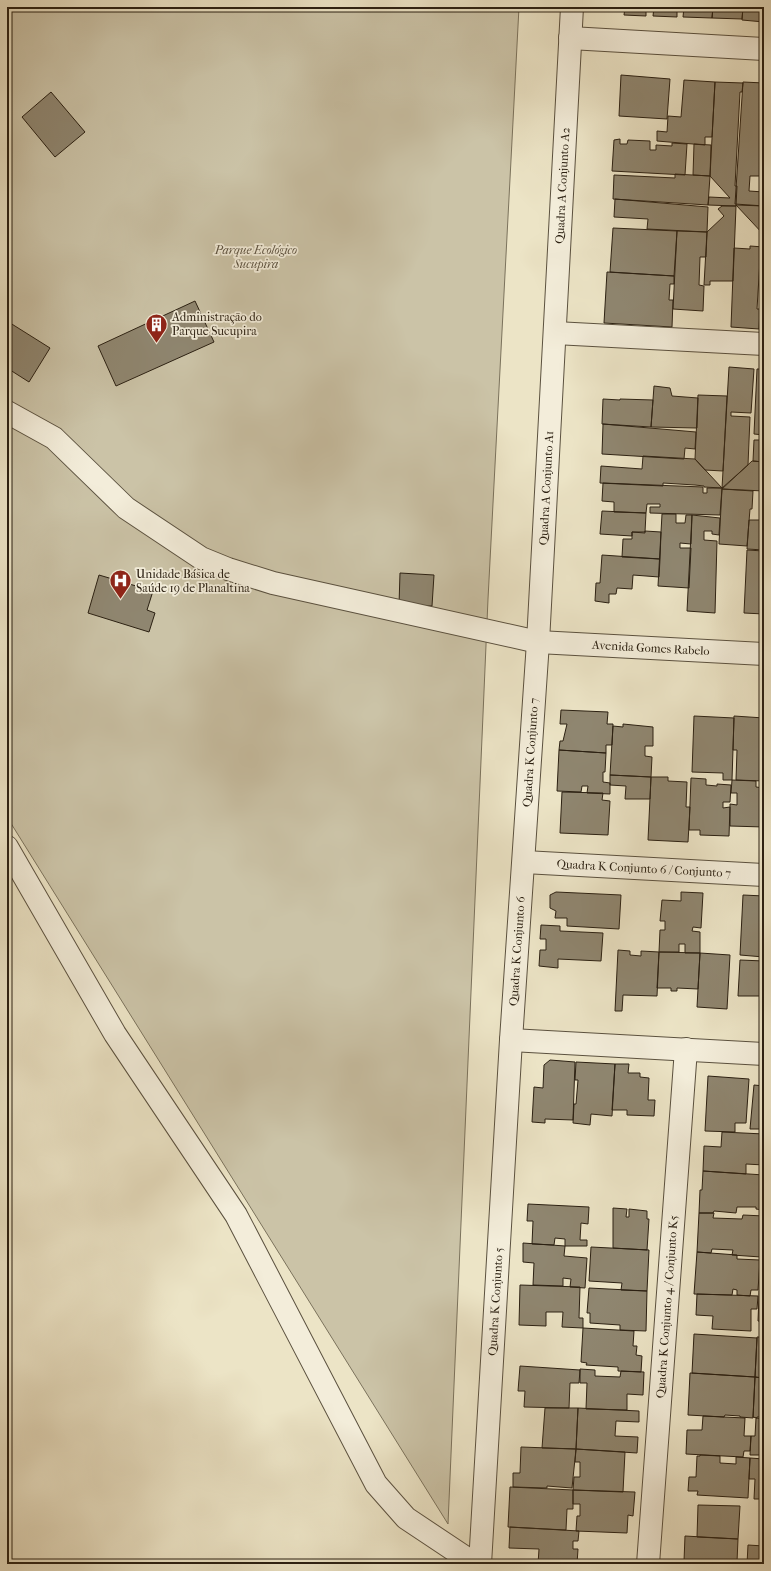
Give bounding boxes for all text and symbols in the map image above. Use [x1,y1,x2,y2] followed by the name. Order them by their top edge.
[552,127,573,244] street label: Quadra A Conjunto A2
[214,243,297,271] park label: Parque Ecológico Sucupira
[171,310,262,338] place label: Administração do Parque Sucupira
[143,311,169,344] building icon: Administração do Parque Sucupira
[536,430,556,546] street label: Quadra A Conjunto A1
[136,567,250,595] place label: Unidade Básica de Saúde 19 de Planaltina
[108,568,134,601] hospital icon: Unidade Básica de Saúde 19 de Planaltina
[591,638,710,658] street label: Avenida Gomes Rabelo
[520,697,541,808] street label: Quadra K Conjunto 7
[556,857,732,880] street label: Quadra K Conjunto 6 / Conjunto 7
[506,895,528,1006] street label: Quadra K Conjunto 6
[653,1215,681,1399] street label: Quadra K Conjunto 4 / Conjunto K5
[485,1247,506,1356] street label: Quadra K Conjunto 5

